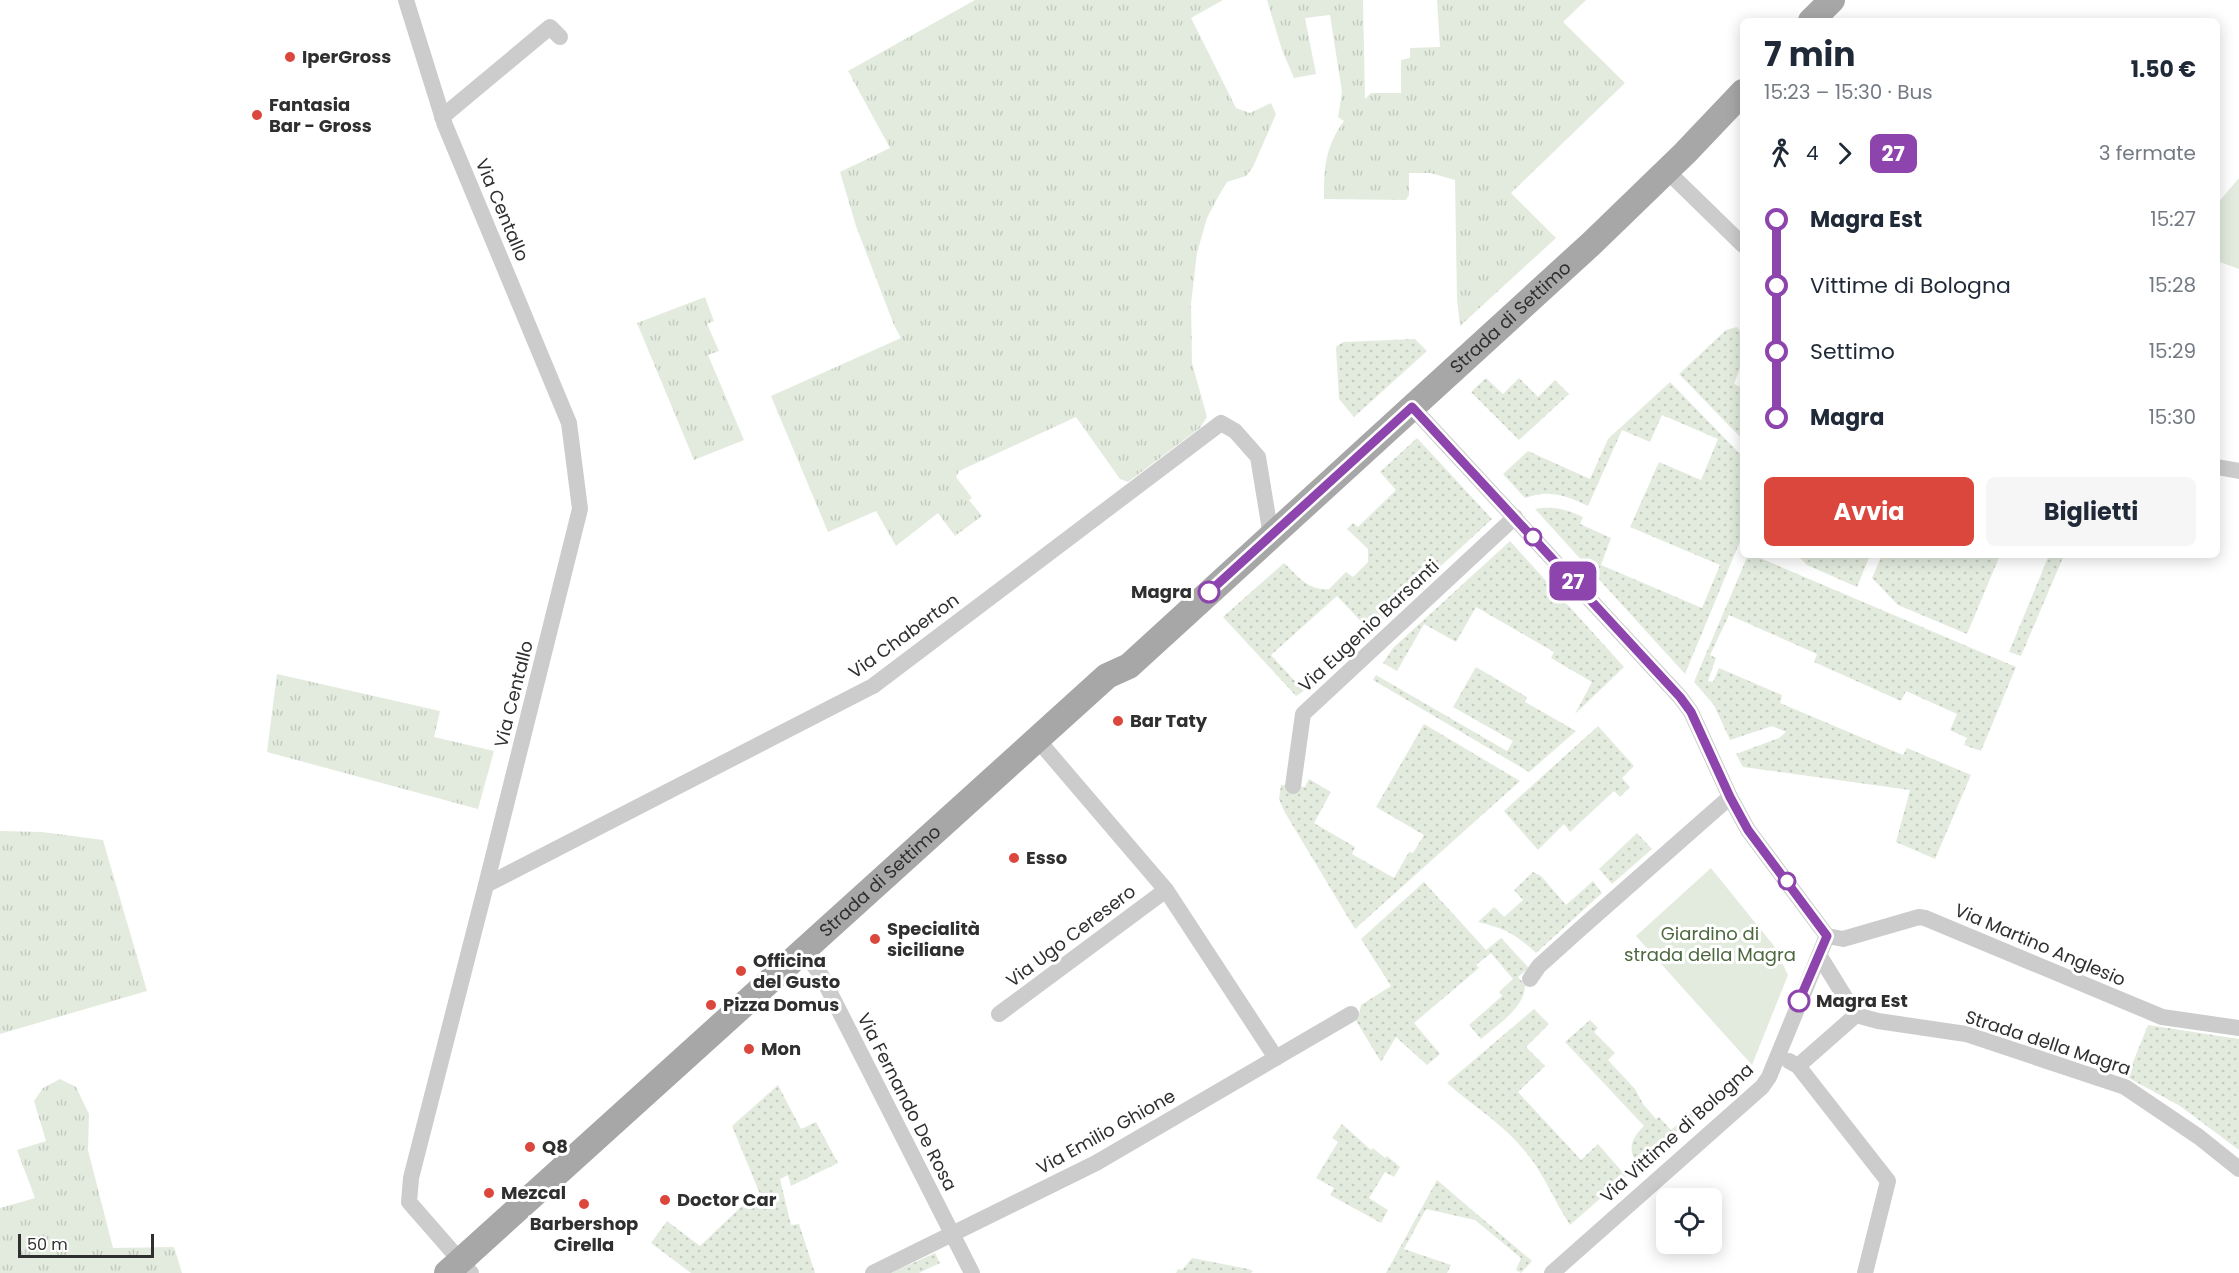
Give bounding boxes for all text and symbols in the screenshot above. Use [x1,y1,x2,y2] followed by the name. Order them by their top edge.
[1764,31,1856,78] text: 7 min
[302,44,391,69] place label: IperGross
[283,50,297,64] marker: IperGross
[2131,54,2196,85] text: 1.50 €
[1764,78,1933,106] text: 15:23 – 15:30 · Bus
[269,92,372,138] place label: Fantasia Bar - Gross
[250,108,264,122] marker: Fantasia Bar - Gross
[1764,137,1797,170] icon: walk
[1828,137,1861,170] icon: forward
[1806,139,1819,167] text: 4
[1882,139,1905,168] text: 27
[2099,139,2196,167] text: 3 fermate
[470,155,535,265] street label: Via Centallo
[1810,204,1922,235] text: Magra Est
[2150,205,2196,233] text: 15:27
[1444,255,1576,379] street label: Strada di Settimo
[1810,270,2011,301] text: Vittime di Bologna
[2149,271,2196,299] text: 15:28
[1810,336,1895,367] text: Settimo
[2149,337,2196,365] text: 15:29
[1810,402,1884,433] text: Magra
[2148,403,2196,431] text: 15:30
[1764,477,1974,546] button: Avvia
[1986,477,2196,546] button: Biglietti
[1524,528,1542,546] unlabelled marker
[1293,554,1444,697] street label: Via Eugenio Barsanti
[1546,562,1600,600] line badge: 27
[1561,567,1585,596] text: 27
[1131,579,1192,604] place label: Magra
[1198,581,1220,603] marker: Magra
[843,587,964,684] street label: Via Chaberton
[488,638,539,750] street label: Via Centallo
[1130,708,1208,733] place label: Bar Taty
[1111,714,1125,728] marker: Bar Taty
[814,819,946,942] street label: Strada di Settimo
[1026,845,1067,870] place label: Esso
[1007,851,1021,865] marker: Esso
[1778,872,1796,890] unlabelled marker
[1001,879,1140,993] street label: Via Ugo Ceresero
[1951,897,2130,992] street label: Via Martino Anglesio
[887,916,980,962] place label: Specialità siciliane
[1624,921,1796,967] park label: Giardino di strada della Magra
[868,932,882,946] marker: Specialità siciliane
[753,948,840,994] place label: Officina del Gusto
[734,964,748,978] marker: Officina del Gusto
[1816,988,1908,1013] place label: Magra Est
[1788,990,1810,1012] marker: Magra Est
[723,992,839,1017] place label: Pizza Domus
[704,998,718,1012] marker: Pizza Domus
[1962,1004,2134,1081] street label: Strada della Magra
[852,1008,963,1195] street label: Via Fernando De Rosa
[761,1036,801,1061] place label: Mon
[742,1042,756,1056] marker: Mon
[1595,1057,1759,1208] street label: Via Vittime di Bologna
[1032,1083,1180,1180] street label: Via Emilio Ghione
[542,1134,568,1159] place label: Q8
[523,1140,537,1154] marker: Q8
[501,1180,566,1205] place label: Mezcal
[482,1186,496,1200] marker: Mezcal
[677,1187,777,1212] place label: Doctor Car
[1656,1188,1722,1254] map controls
[1656,1188,1722,1254] button: locate
[658,1193,672,1207] marker: Doctor Car
[577,1197,591,1211] marker: Barbershop Cirella
[530,1211,638,1257] place label: Barbershop Cirella
[18,1231,154,1258] scale bar
[27,1233,68,1256] text: 50 m

